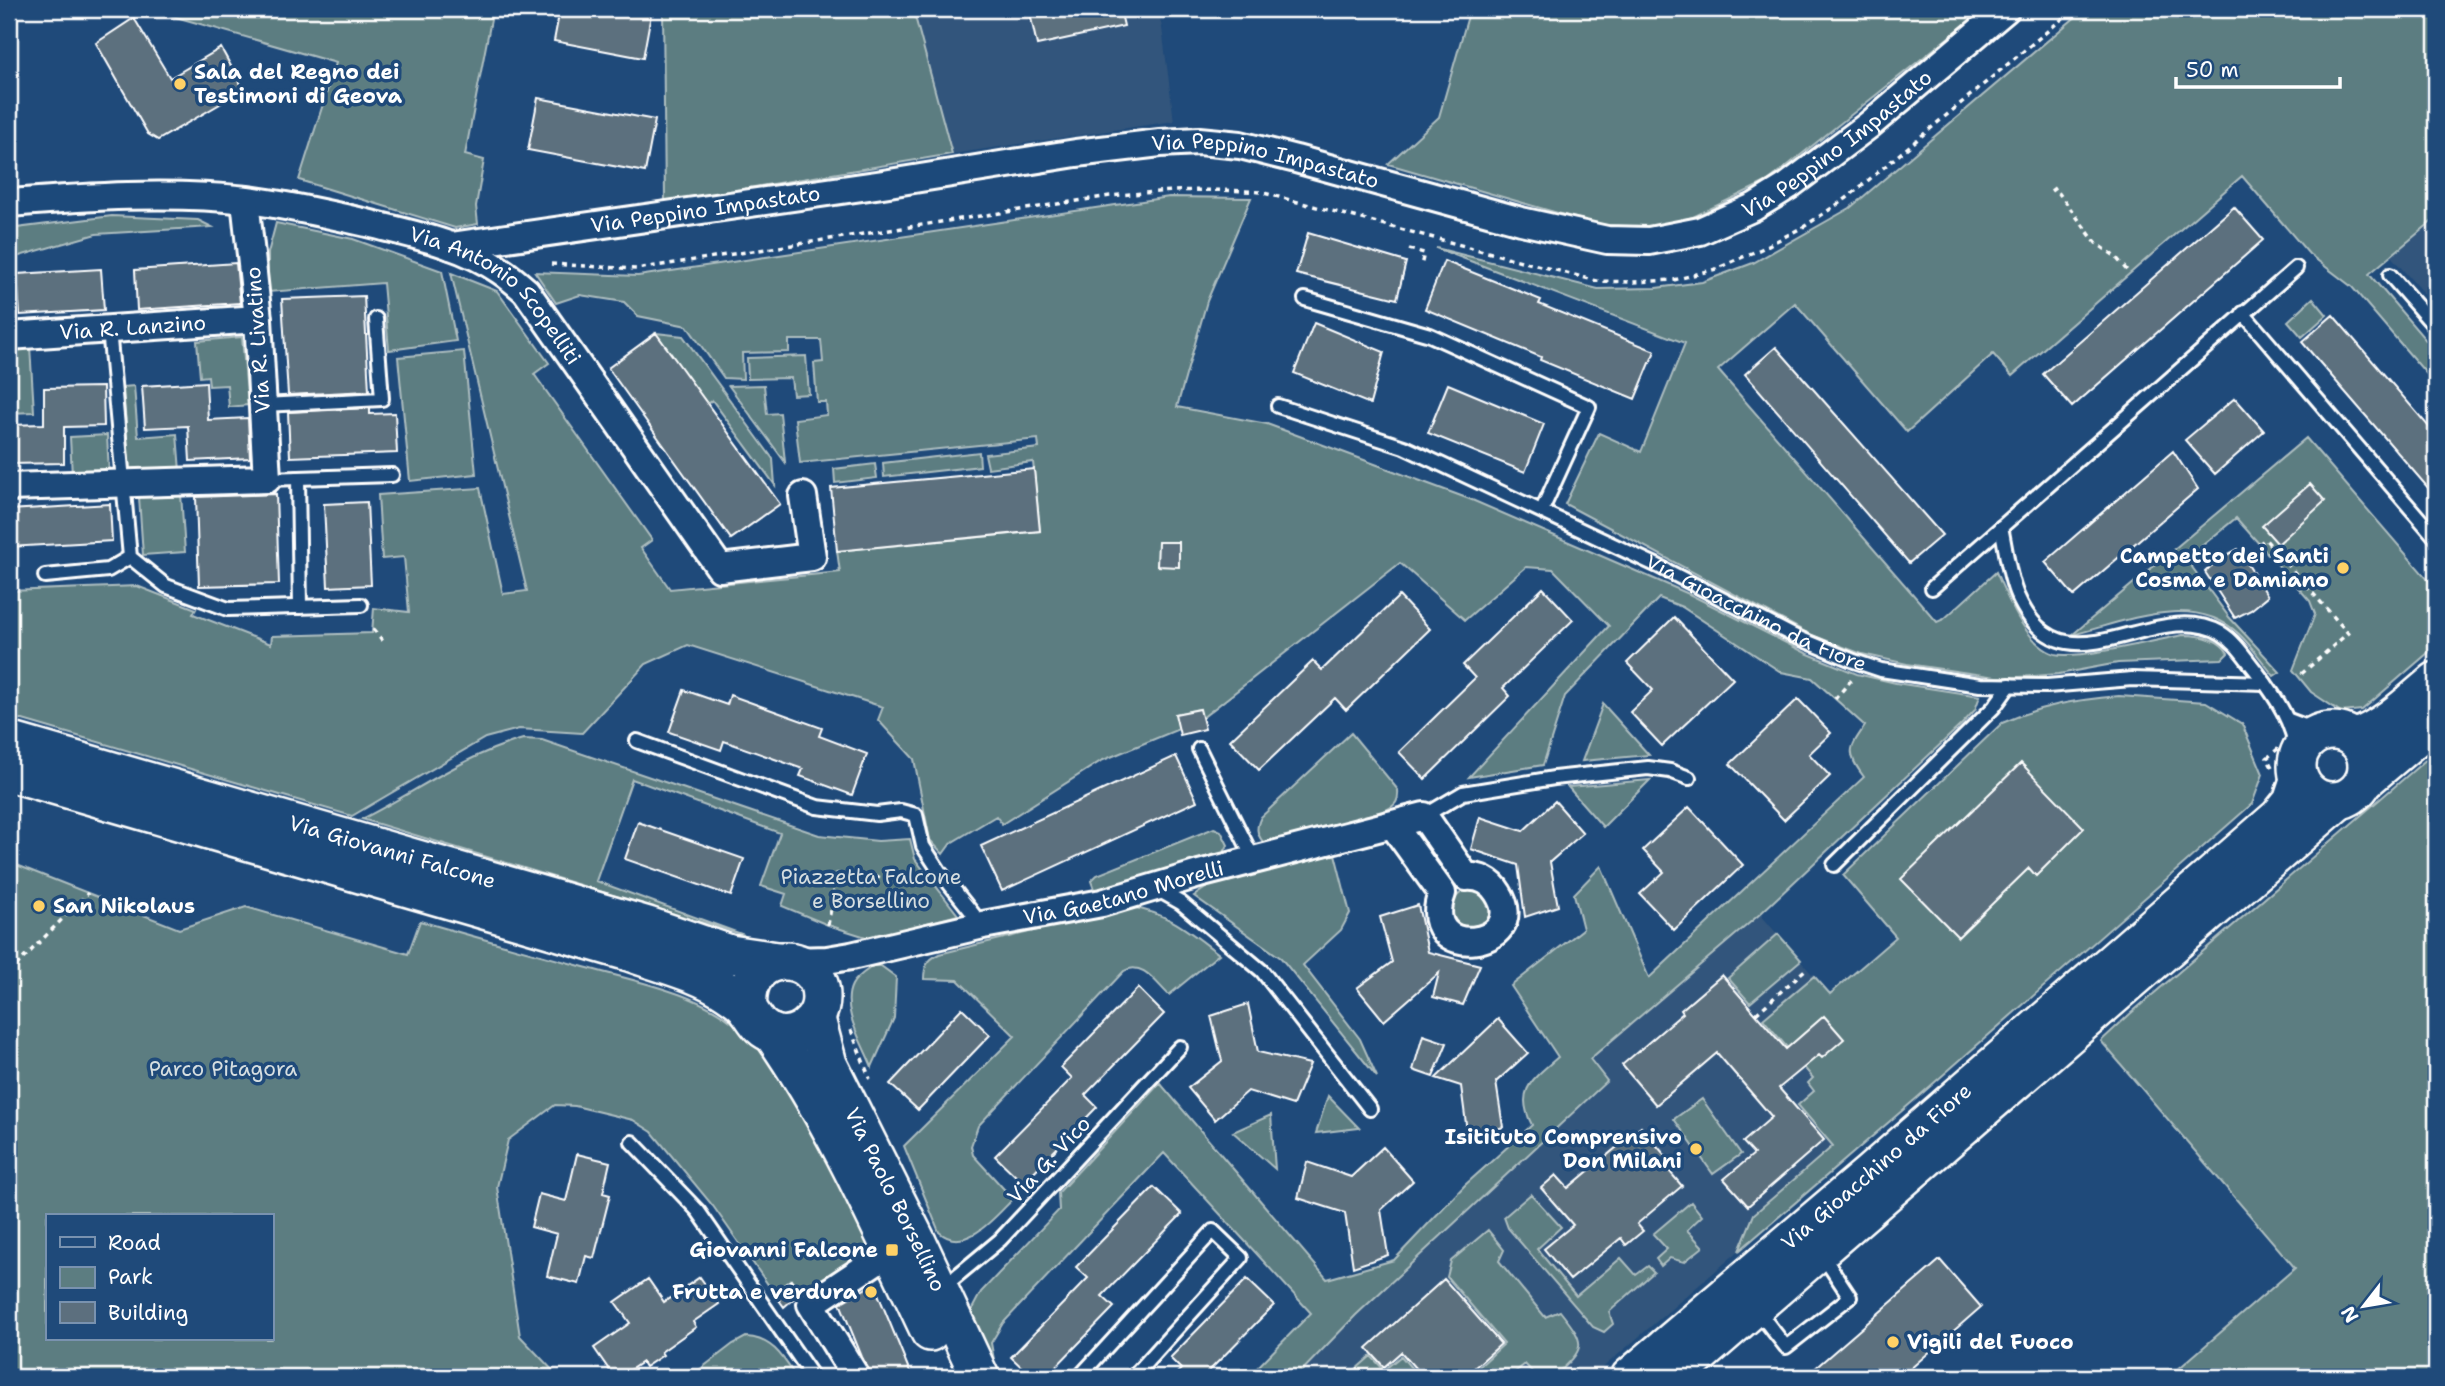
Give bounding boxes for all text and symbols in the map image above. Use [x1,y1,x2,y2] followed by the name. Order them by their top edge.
[2176,46,2340,90] scale bar
[2186,56,2239,84] text: 50 m
[194,58,403,110] place label: Sala del Regno dei Testimoni di Geova
[1738,64,1938,225] street label: Via Peppino Impastato
[172,76,188,92] marker: Sala del Regno dei Testimoni di Geova
[1150,127,1382,195] street label: Via Peppino Impastato
[589,179,822,240] street label: Via Peppino Impastato
[406,220,587,370] street label: Via Antonio Scopelliti
[239,266,277,414] street label: Via R. Livatino
[59,309,207,347] street label: Via R. Lanzino
[2120,542,2329,594] place label: Campetto dei Santi Cosma e Damiano
[1641,548,1870,678] street label: Via Gioacchino da Fiore
[2335,560,2351,576] marker: Campetto dei Santi Cosma e Damiano
[286,809,499,895] street label: Via Giovanni Falcone
[1021,854,1227,931] street label: Via Gaetano Morelli
[780,863,962,915] park label: Piazzetta Falcone e Borsellino
[53,892,195,920] place label: San Nikolaus
[31,898,47,914] marker: San Nikolaus
[149,1055,297,1083] park label: Parco Pitagora
[1775,1077,1978,1256] street label: Via Gioacchino da Fiore
[838,1103,952,1296] street label: Via Paolo Borsellino
[1001,1110,1097,1210] street label: Via G. Vico
[1444,1123,1682,1175] place label: Isitituto Comprensivo Don Milani
[1688,1141,1704,1157] marker: Isitituto Comprensivo Don Milani
[46,1214,273,1340] legend
[108,1229,161,1257] text: Road
[689,1236,878,1264] place label: Giovanni Falcone
[884,1242,900,1258] marker: Giovanni Falcone
[108,1263,153,1291] text: Park
[2330,1270,2400,1340] north arrow
[672,1278,858,1306] place label: Frutta e verdura
[863,1284,879,1300] marker: Frutta e verdura
[108,1299,188,1327] text: Building
[2335,1302,2364,1327] text: N
[1907,1328,2074,1356] place label: Vigili del Fuoco
[1885,1334,1901,1350] marker: Vigili del Fuoco

